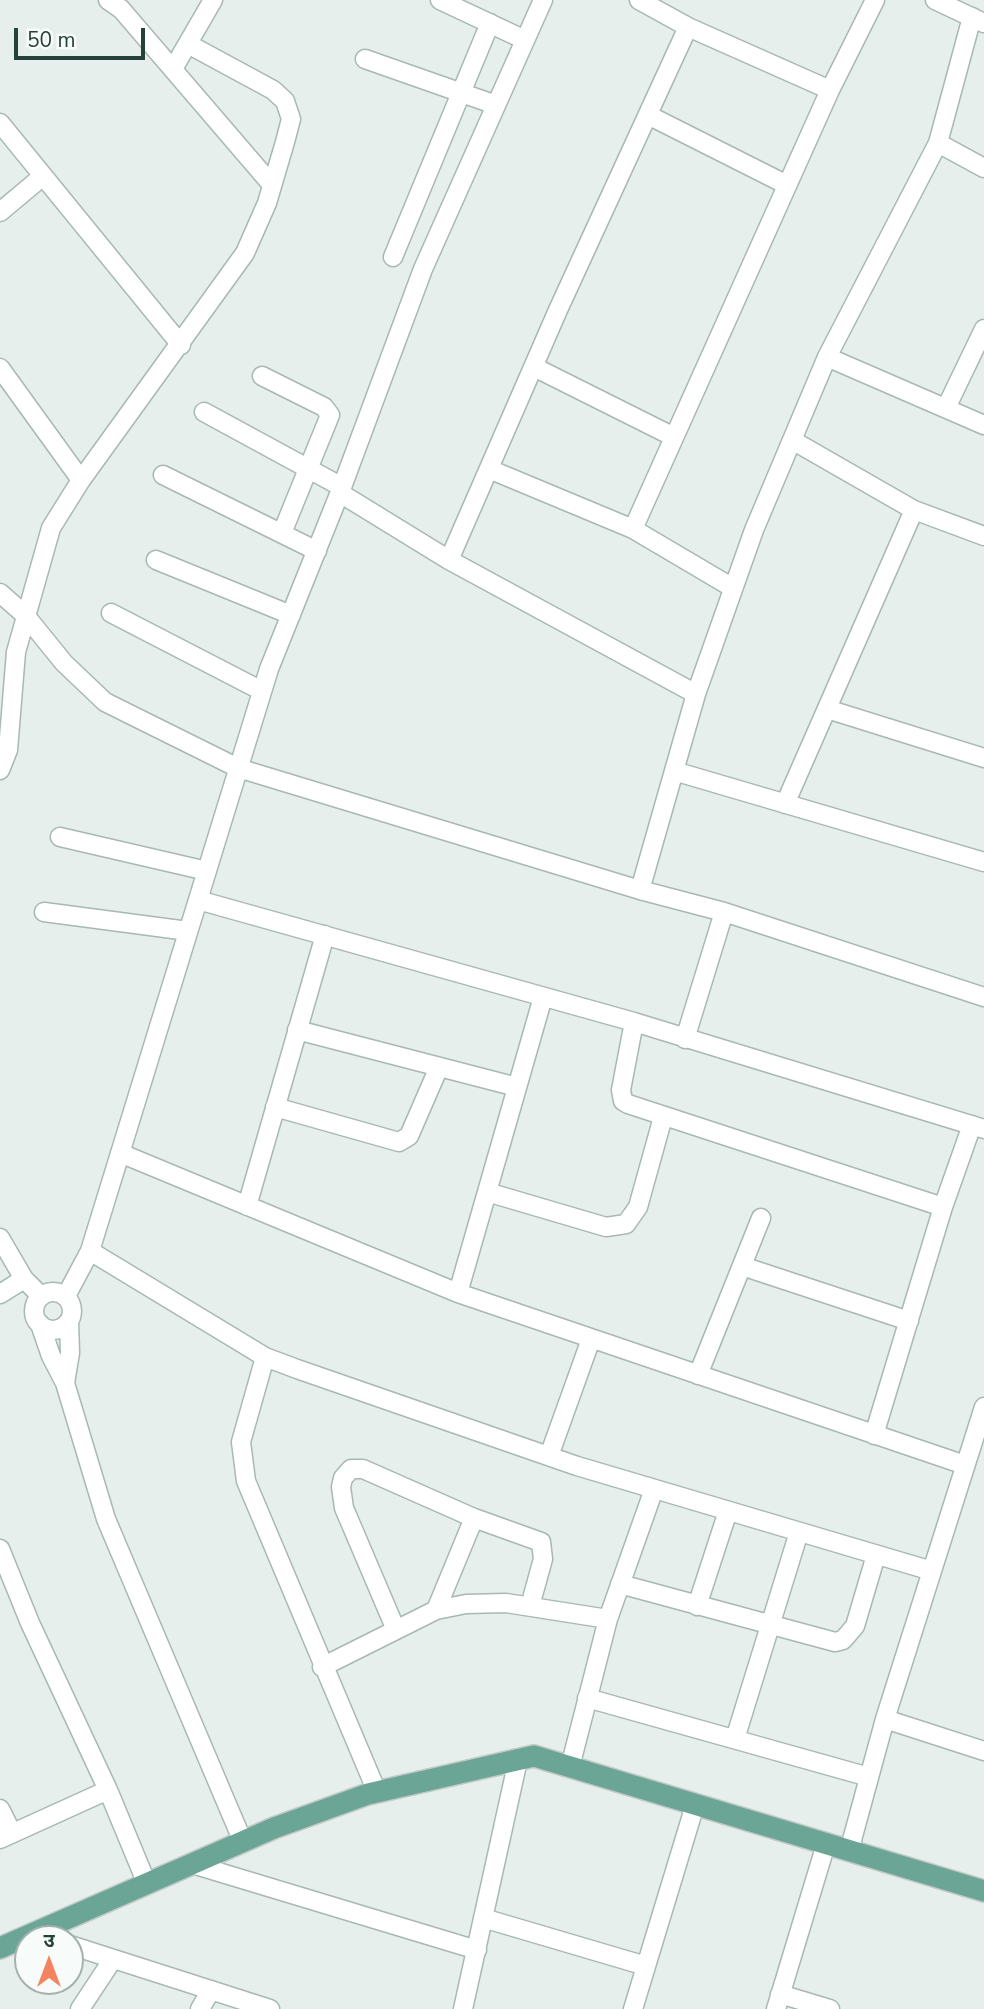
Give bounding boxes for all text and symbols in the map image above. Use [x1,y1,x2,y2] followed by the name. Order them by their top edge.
[18,14,149,58] scale bar
[27,26,76,54] text: 50 m
[14,1925,84,1995] north arrow
[43,1928,55,1954] text: उ

